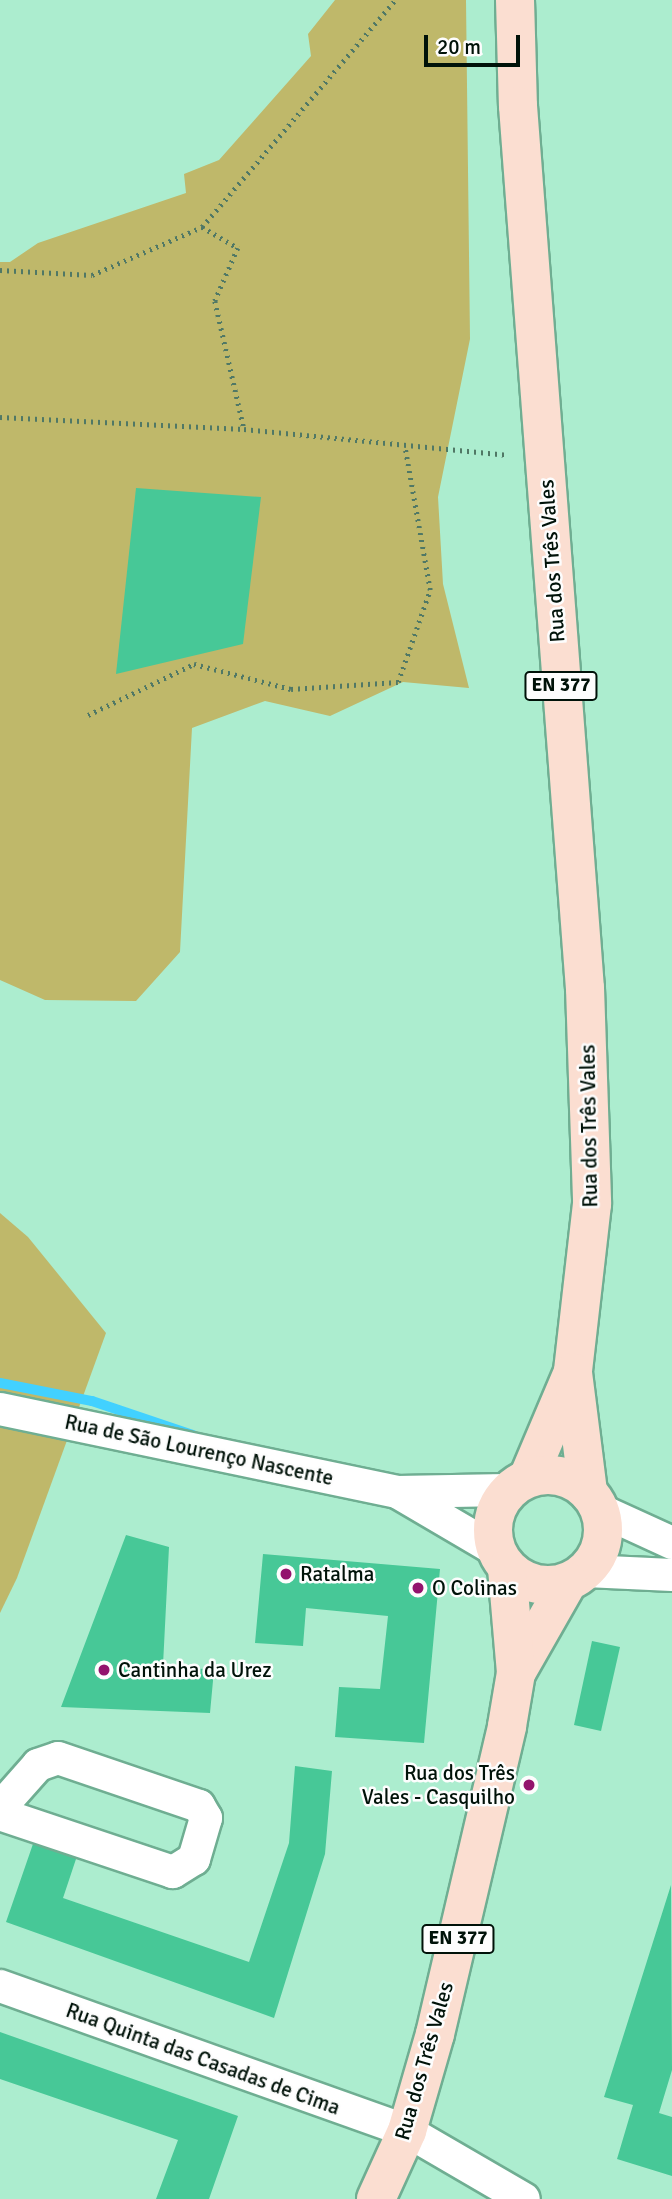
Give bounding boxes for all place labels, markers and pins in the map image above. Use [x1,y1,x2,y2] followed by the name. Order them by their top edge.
[300,1561,374,1587] place label: Ratalma
[278,1566,294,1582] marker: Ratalma
[432,1575,517,1601] place label: O Colinas
[410,1580,426,1596] marker: O Colinas
[118,1657,272,1683] place label: Cantinha da Urez
[96,1662,112,1678] marker: Cantinha da Urez
[362,1760,515,1810] place label: Rua dos Três Vales - Casquilho
[521,1777,537,1793] marker: Rua dos Três Vales - Casquilho

